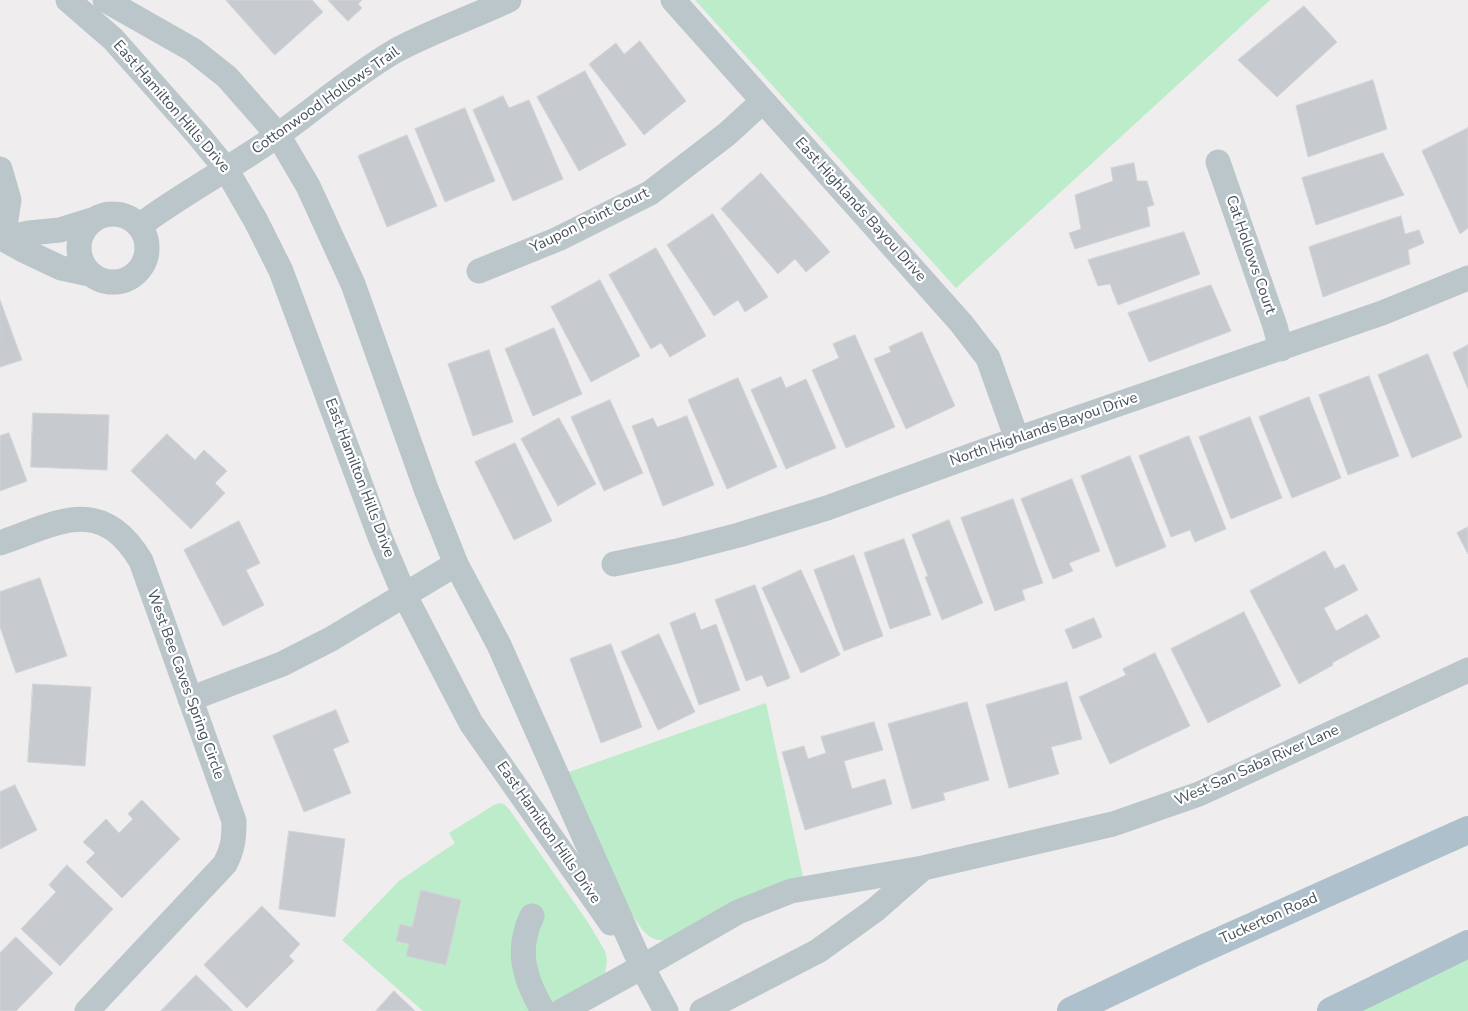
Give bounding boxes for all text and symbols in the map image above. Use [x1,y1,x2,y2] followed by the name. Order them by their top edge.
[109,37,233,177] street label: East Hamilton Hills Drive
[249,43,403,159] street label: Cottonwood Hollows Trail
[791,134,929,286] street label: East Highlands Bayou Drive
[528,185,652,257] street label: Yaupon Point Court
[1221,193,1279,317] street label: Cat Hollows Court
[948,389,1140,471] street label: North Highlands Bayou Drive
[320,396,398,560] street label: East Hamilton Hills Drive
[142,588,228,782] street label: West Bee Caves Spring Circle
[1172,722,1342,810] street label: West San Saba River Lane
[492,759,604,907] street label: East Hamilton Hills Drive
[1217,889,1321,949] street label: Tuckerton Road

